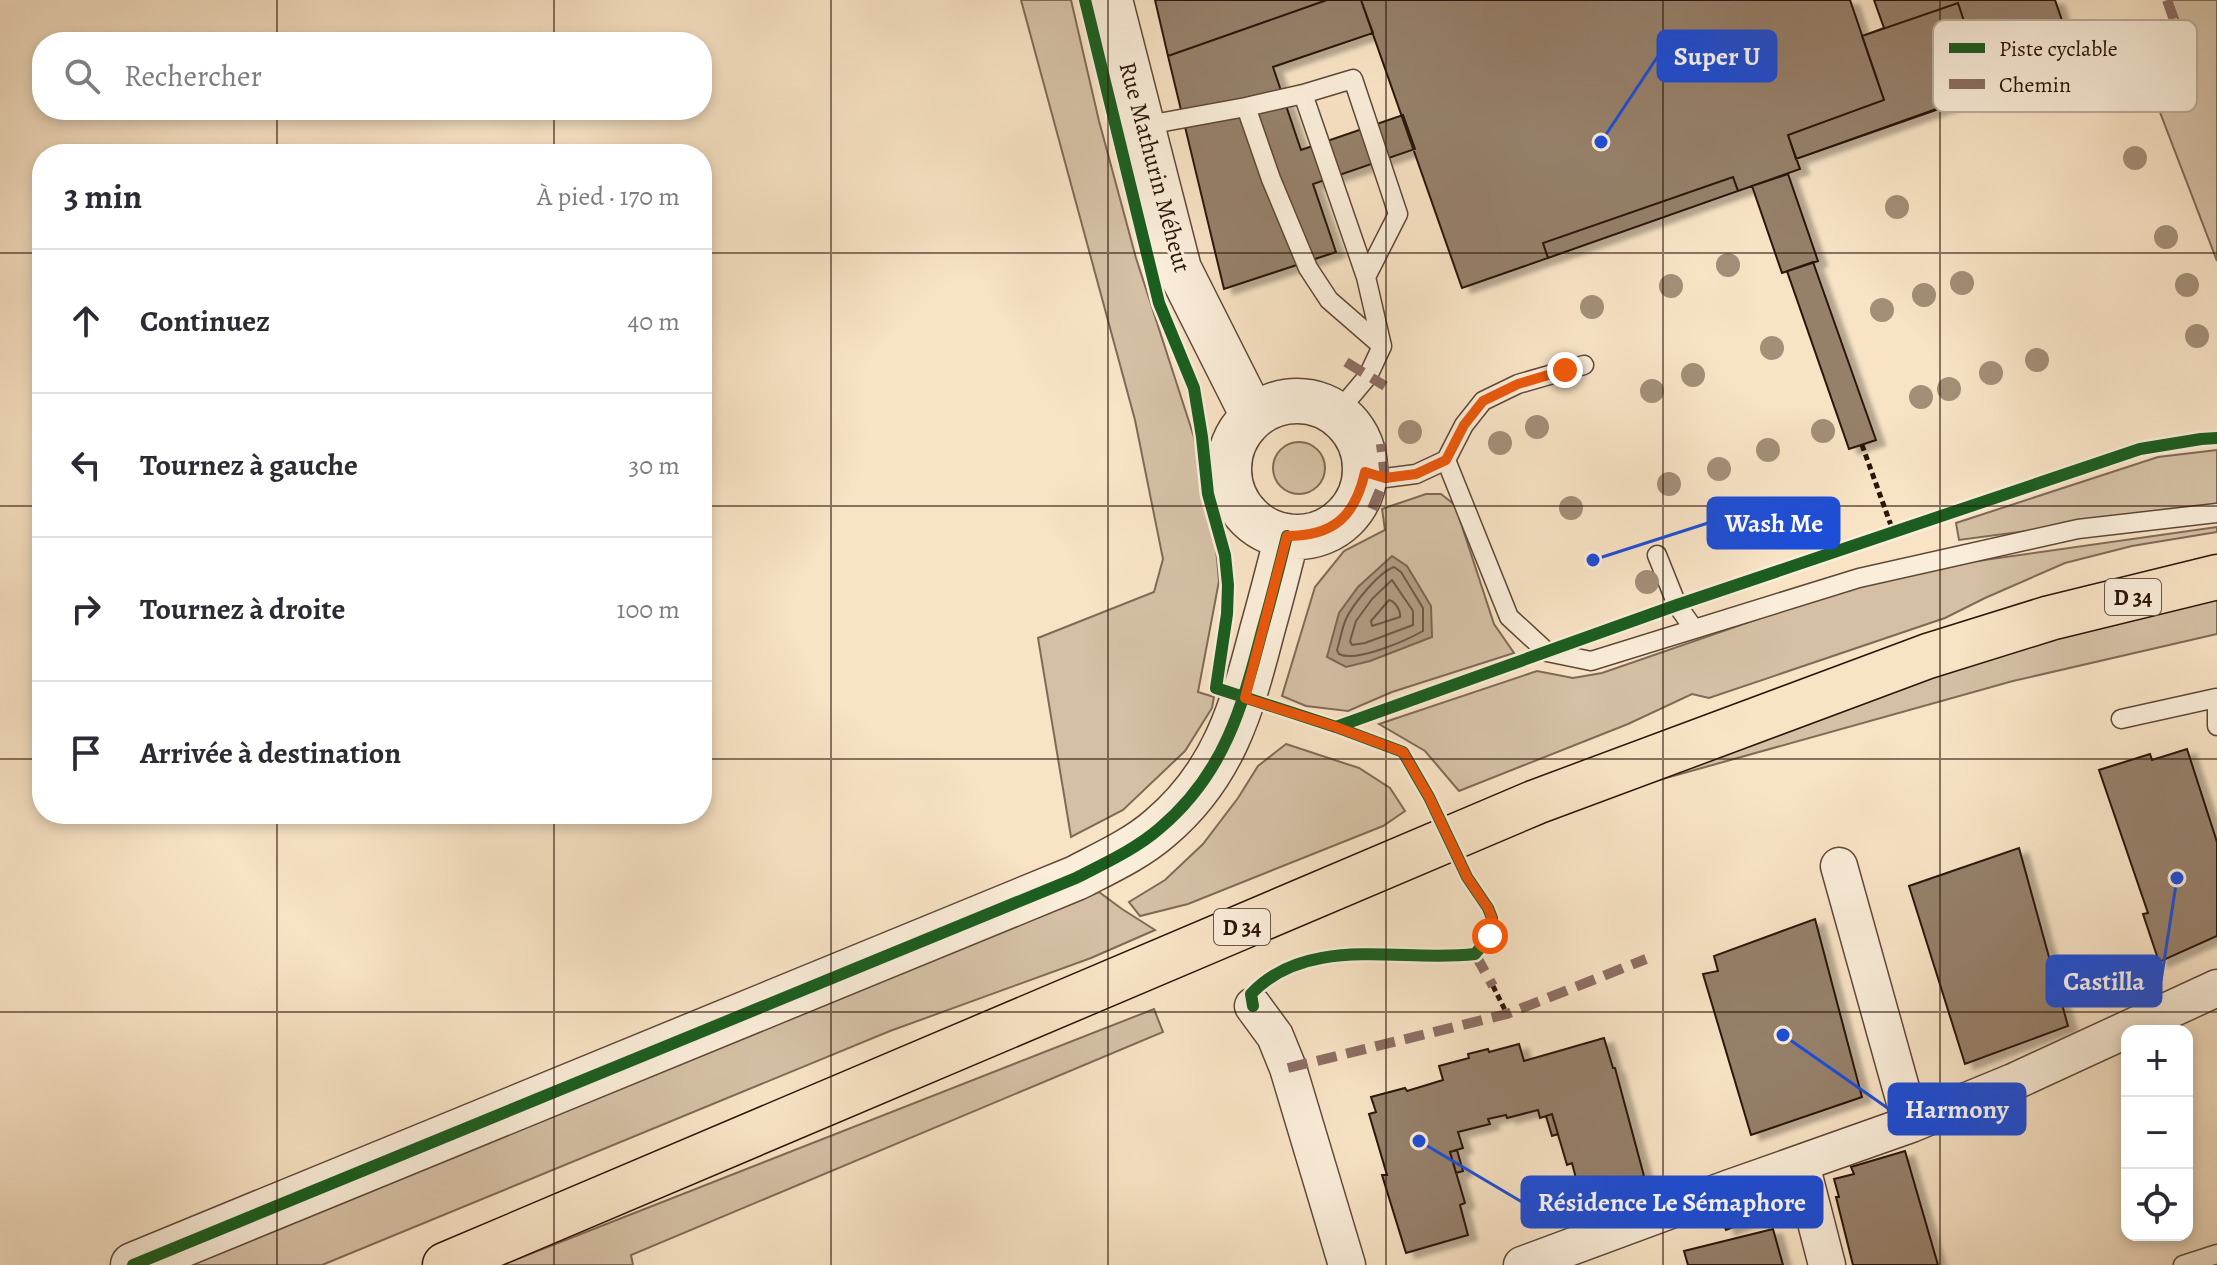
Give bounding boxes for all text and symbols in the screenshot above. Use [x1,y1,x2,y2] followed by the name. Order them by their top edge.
[1933,20,2197,112] legend
[1658,31,1776,81] callout: Super U
[32,32,712,120] search box
[1999,34,2118,64] text: Piste cyclable
[1674,39,1760,74] text: Super U
[60,54,104,98] icon: search
[124,56,262,96] text: Rechercher
[1112,58,1198,276] street label: Rue Mathurin Méheut
[1999,70,2071,100] text: Chemin
[64,173,142,220] text: 3 min
[537,179,680,214] text: À pied · 170 m
[64,299,108,343] icon: ahead
[140,301,270,341] text: Continuez
[628,304,680,339] text: 40 m
[1547,352,1583,388] route end
[64,443,108,487] icon: left
[140,445,358,485] text: Tournez à gauche
[629,448,680,483] text: 30 m
[1708,498,1839,548] callout: Wash Me
[1724,506,1823,541] text: Wash Me
[2105,579,2161,615] road number: D 34
[64,587,108,631] icon: right
[140,589,345,629] text: Tournez à droite
[617,592,680,627] text: 100 m
[64,731,108,775] icon: arrive
[140,733,401,773] text: Arrivée à destination
[1214,909,1270,945] road number: D 34
[1472,918,1508,954] route start
[2047,956,2161,1006] callout: Castilla
[2063,964,2145,999] text: Castilla
[2121,1025,2193,1241] map controls
[2121,1025,2193,1097] button: +
[1889,1084,2025,1134] callout: Harmony
[1905,1092,2010,1127] text: Harmony
[2121,1097,2193,1169] button: −
[2121,1169,2193,1241] button: locate
[1522,1177,1822,1227] callout: Résidence Le Sémaphore
[1538,1185,1806,1220] text: Résidence Le Sémaphore

